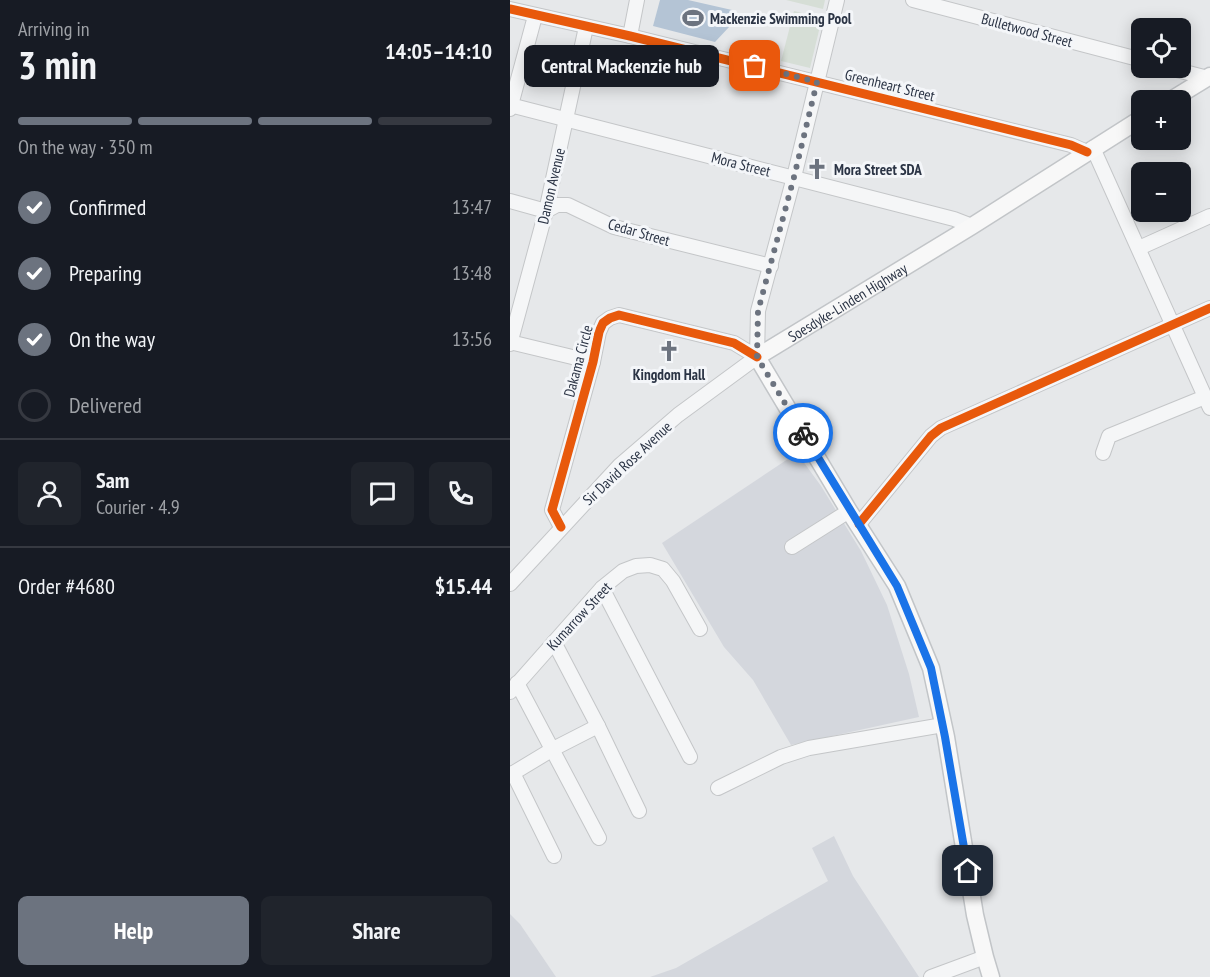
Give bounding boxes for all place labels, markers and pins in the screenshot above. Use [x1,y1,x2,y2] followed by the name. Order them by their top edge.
[681,6,705,30] sports icon: Mackenzie Swimming Pool
[710,9,852,28] place label: Mackenzie Swimming Pool
[729,40,780,91] pin
[524,45,719,87] callout: Central Mackenzie hub
[805,157,829,181] church icon: Mora Street SDA
[834,160,922,179] place label: Mora Street SDA
[657,339,681,363] church icon: Kingdom Hall
[633,365,706,384] place label: Kingdom Hall
[942,845,993,896] pin

